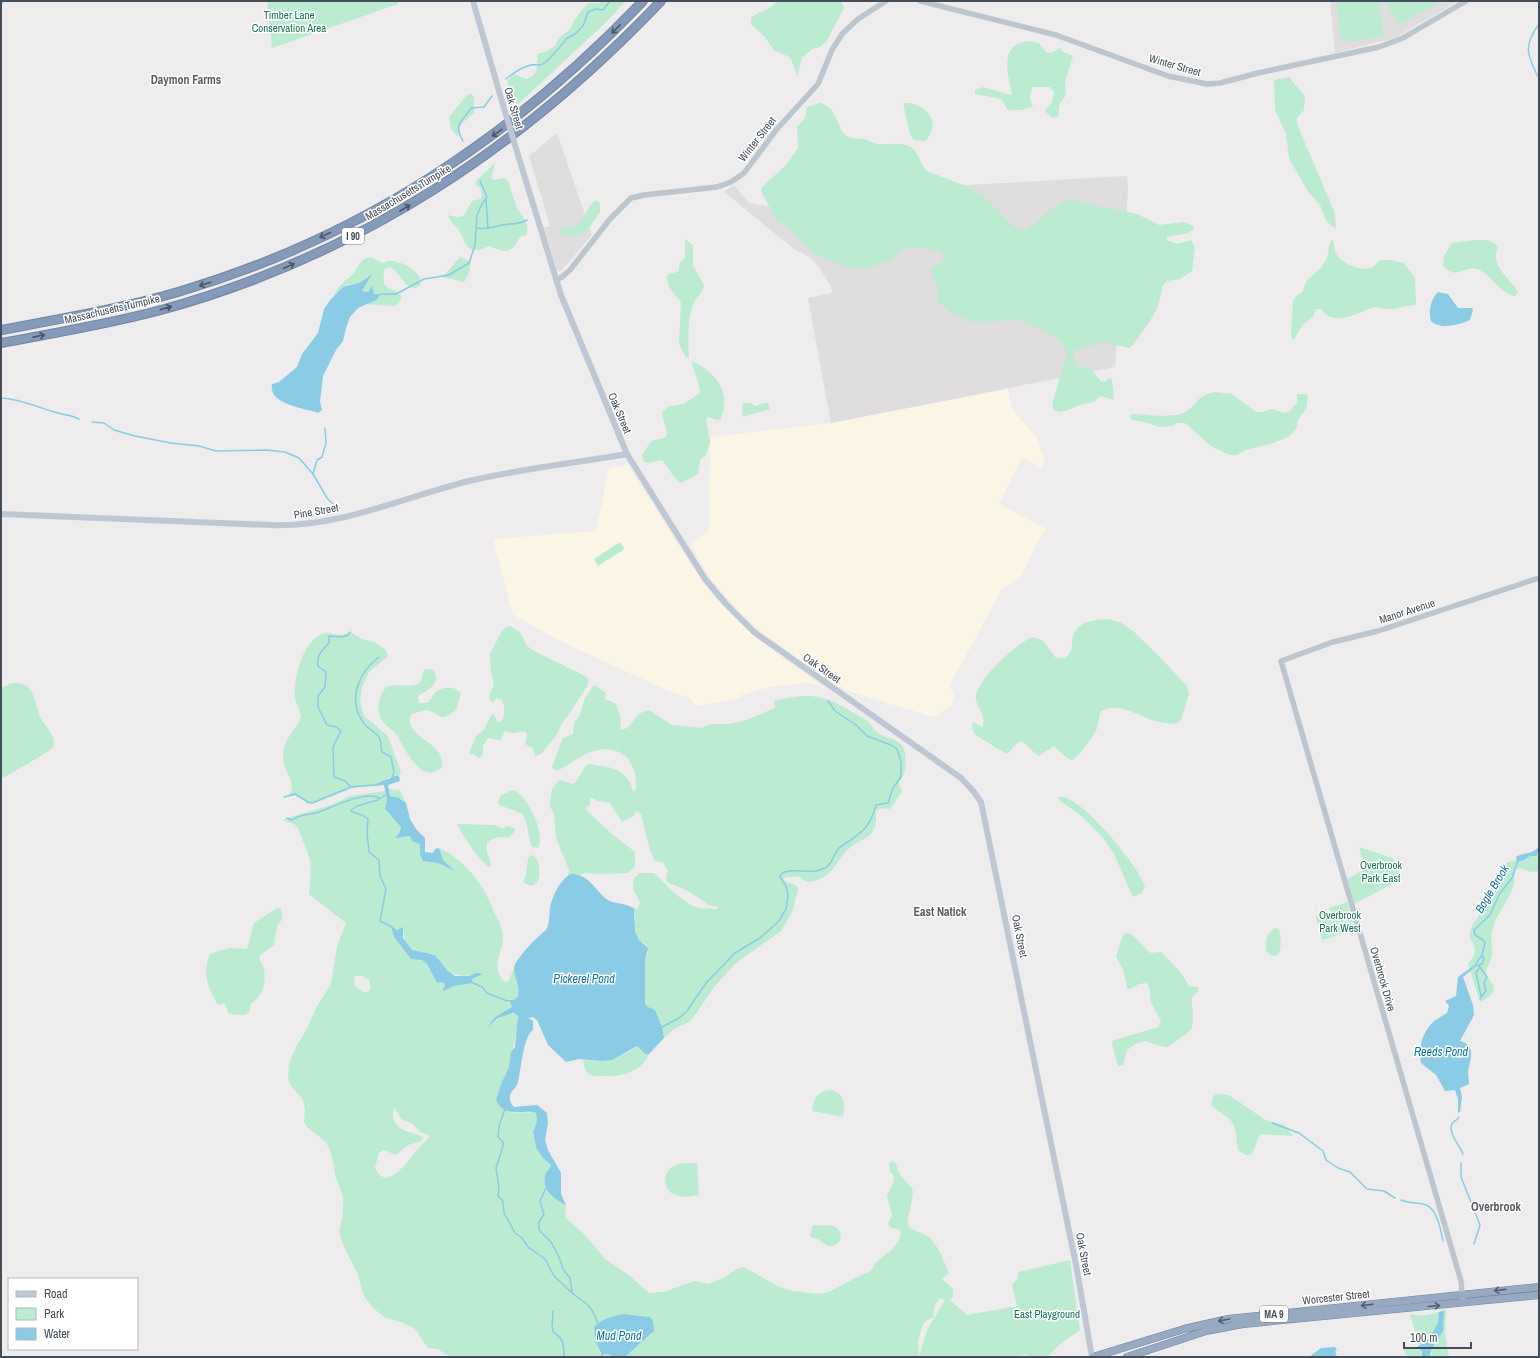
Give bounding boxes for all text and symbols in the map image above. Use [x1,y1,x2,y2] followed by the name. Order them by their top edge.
[252,8,326,35] park label: Timber Lane Conservation Area
[611,24,621,34] one-way arrow
[1148,51,1203,79] street label: Winter Street
[151,72,222,88] district label: Daymon Farms
[501,85,527,131] street label: Oak Street
[735,113,779,164] street label: Winter Street
[491,129,502,137] one-way arrow
[363,161,453,223] street label: Massachusetts Turnpike
[399,203,411,211] one-way arrow
[342,228,364,244] road number: I 90
[320,232,332,239] one-way arrow
[283,262,295,269] one-way arrow
[199,280,211,288] one-way arrow
[63,291,161,327] street label: Massachusetts Turnpike
[160,304,173,312] one-way arrow
[32,332,45,340] one-way arrow
[605,390,635,436] street label: Oak Street
[293,500,340,522] street label: Pine Street
[1377,595,1437,627] street label: Manor Avenue
[800,650,844,686] street label: Oak Street
[1360,858,1403,885] park label: Overbrook Park East
[1471,861,1513,916] water label: Bogle Brook
[913,904,967,920] district label: East Natick
[1319,908,1362,935] park label: Overbrook Park West
[1009,913,1031,959] street label: Oak Street
[1367,945,1399,1013] street label: Overbrook Drive
[553,971,615,987] water label: Pickerel Pond
[1414,1044,1469,1060] water label: Reeds Pond
[1471,1199,1521,1215] district label: Overbrook
[1073,1231,1095,1277] street label: Oak Street
[8,1278,138,1350] legend
[44,1286,68,1302] text: Road
[1302,1286,1371,1307] street label: Worcester Street
[1494,1287,1507,1294] one-way arrow
[1361,1301,1374,1308] one-way arrow
[1427,1302,1440,1309] one-way arrow
[44,1306,64,1322] text: Park
[1260,1306,1288,1322] road number: MA 9
[1014,1307,1080,1321] park label: East Playground
[1218,1316,1231,1324] one-way arrow
[1404,1324,1471,1350] scale bar
[44,1326,71,1342] text: Water
[597,1328,642,1344] water label: Mud Pond
[1410,1330,1437,1346] text: 100 m

